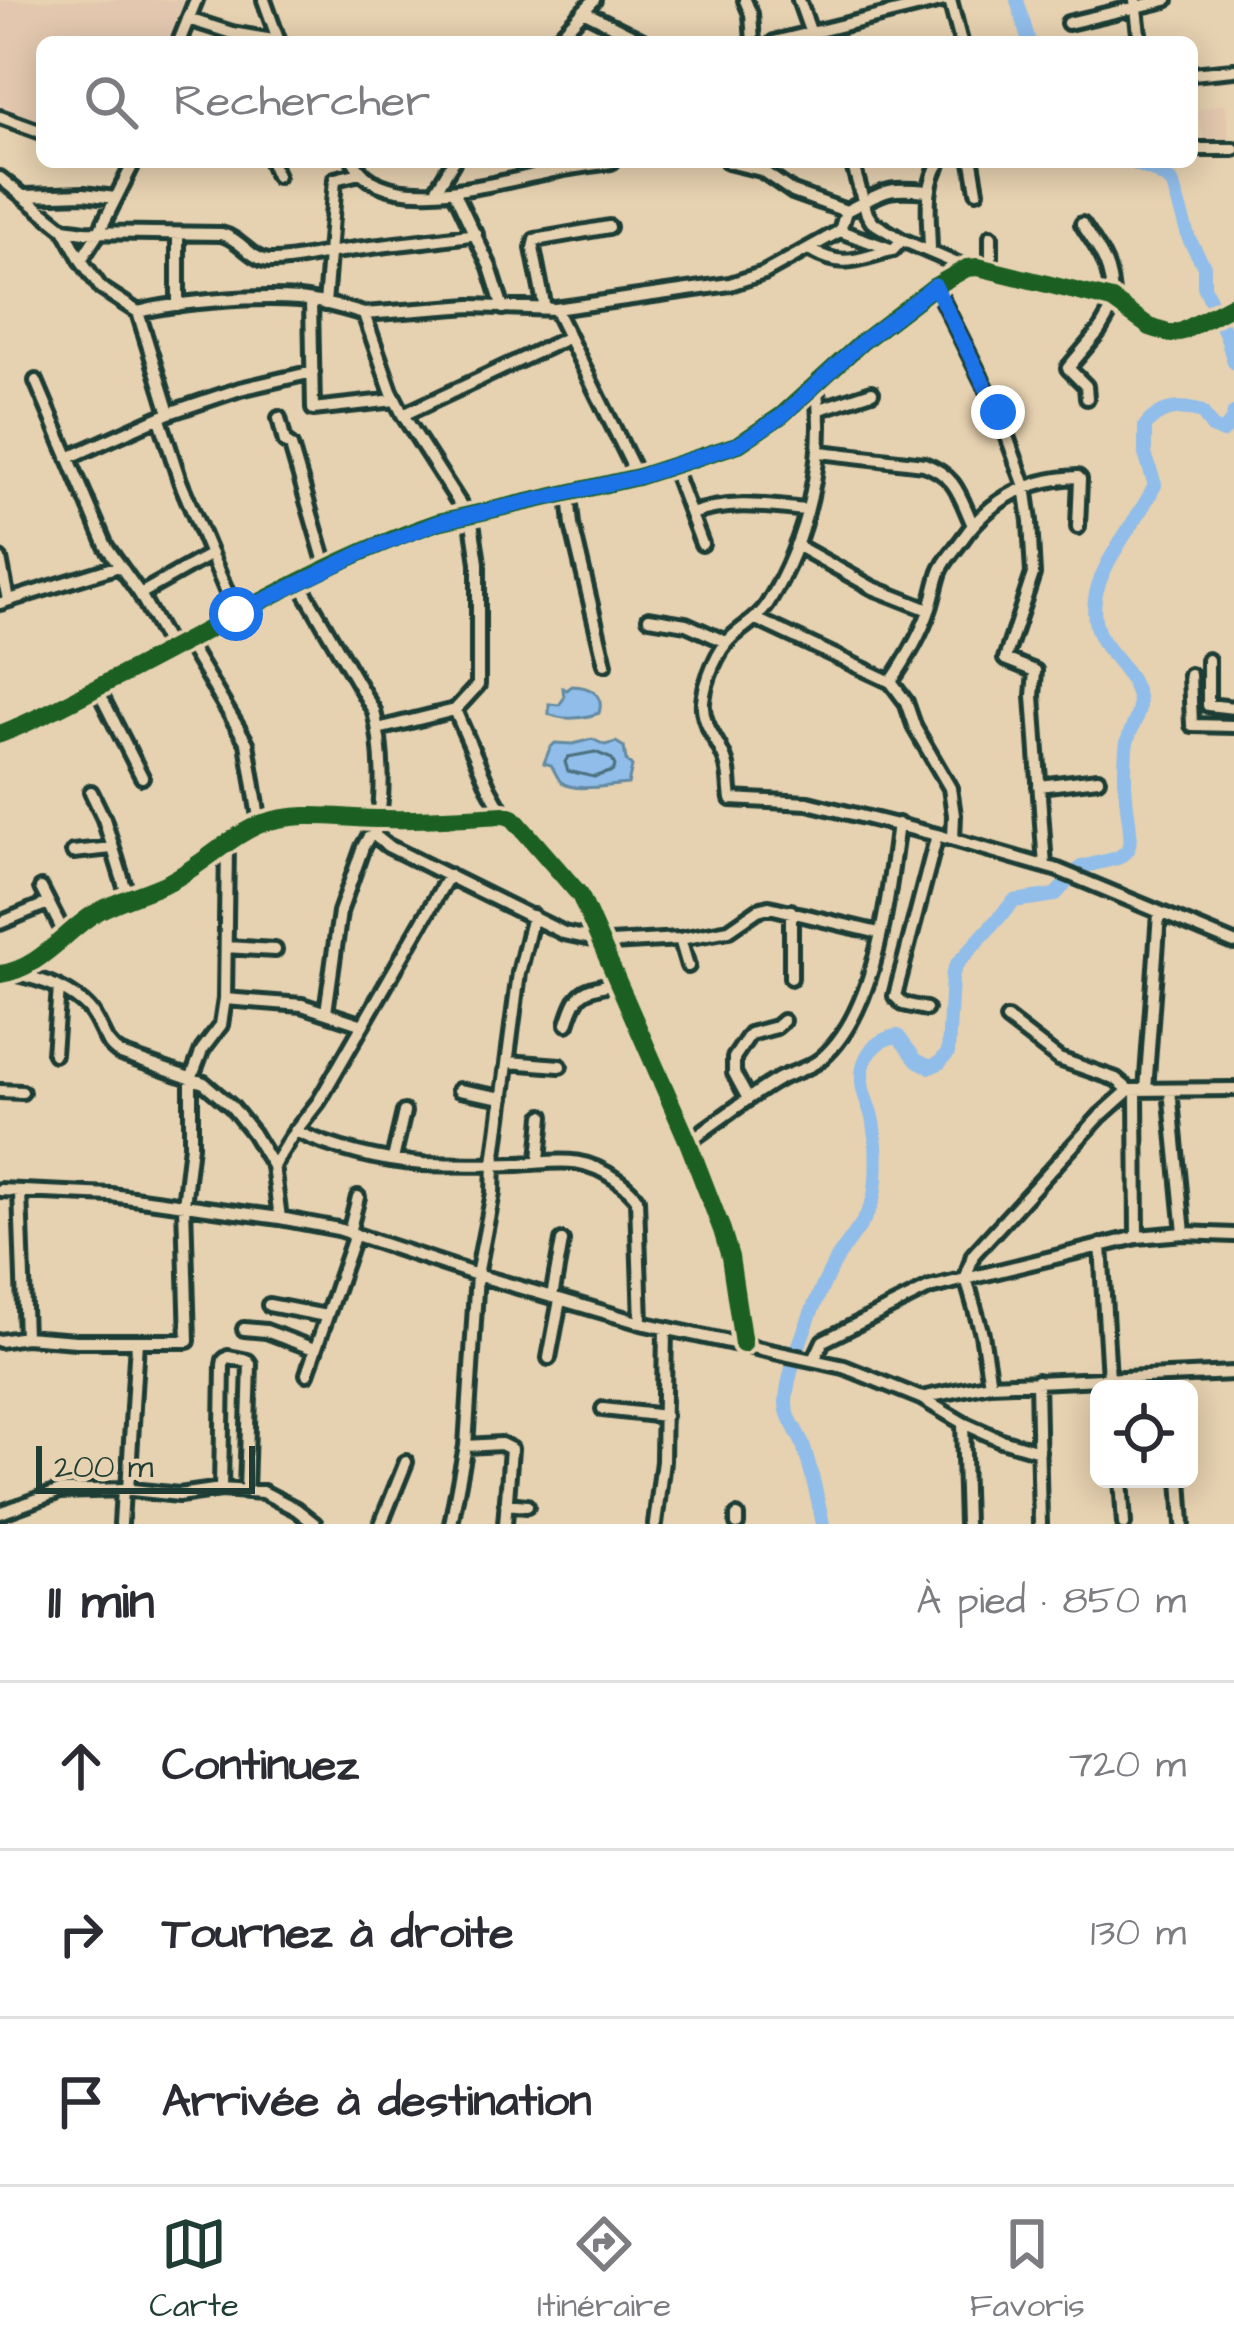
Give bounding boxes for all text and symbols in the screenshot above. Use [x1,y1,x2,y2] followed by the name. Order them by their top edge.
[36,36,1198,168] search box
[78,69,144,135] icon: search
[174,71,430,133] text: Rechercher
[971,385,1025,439] route end
[209,587,263,641] route start
[1090,1380,1198,1488] map controls
[1090,1380,1198,1488] button: locate
[36,1440,255,1493] scale bar
[54,1444,153,1490] text: 200 m
[48,1567,154,1638] text: 11 min
[917,1575,1186,1629] text: À pied · 850 m
[48,1733,114,1799] icon: ahead
[162,1735,359,1797] text: Continuez
[1069,1739,1186,1793] text: 720 m
[48,1901,114,1967] icon: right
[162,1903,514,1965] text: Tournez à droite
[1091,1907,1186,1961] text: 130 m
[48,2069,114,2135] icon: arrive
[162,2071,591,2133] text: Arrivée à destination
[149,2211,239,2329] tab: Carte
[537,2211,671,2329] tab: Itinéraire
[970,2211,1085,2329] tab: Favoris

